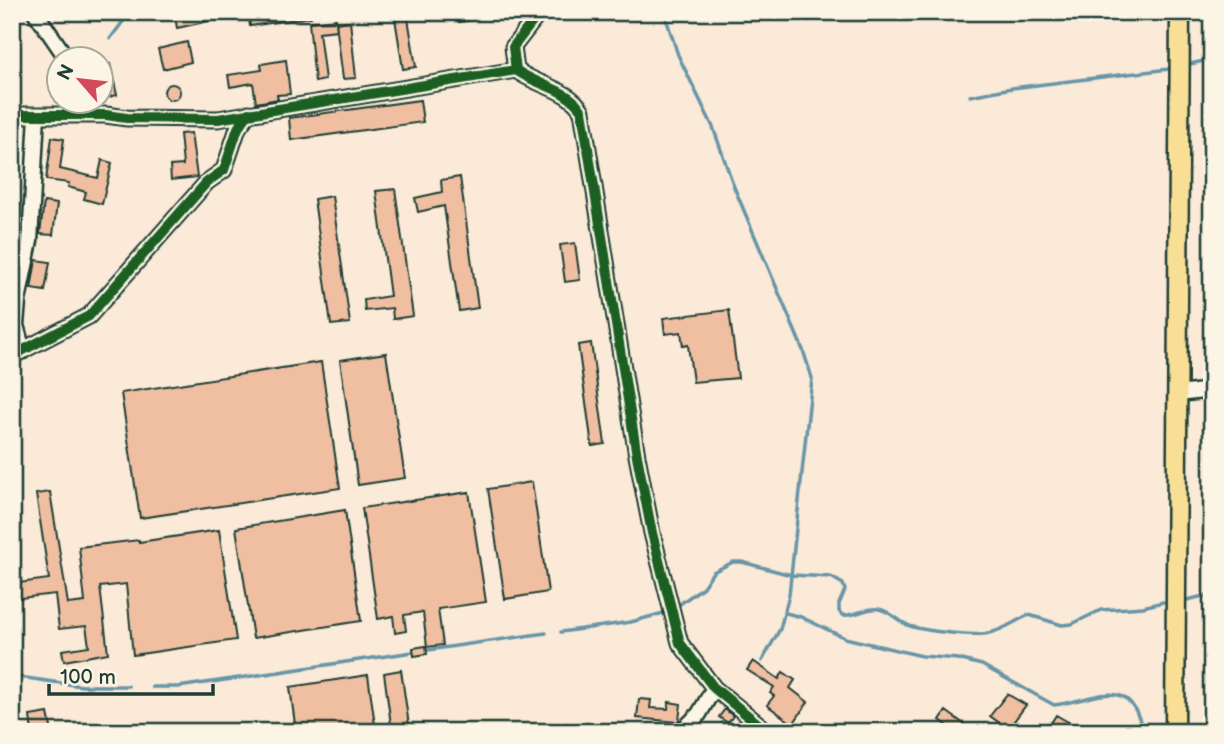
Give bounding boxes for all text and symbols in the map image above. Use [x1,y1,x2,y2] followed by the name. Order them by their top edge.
[46,46,116,116] north arrow
[53,61,80,84] text: N
[49,653,214,697] scale bar
[60,665,116,690] text: 100 m

